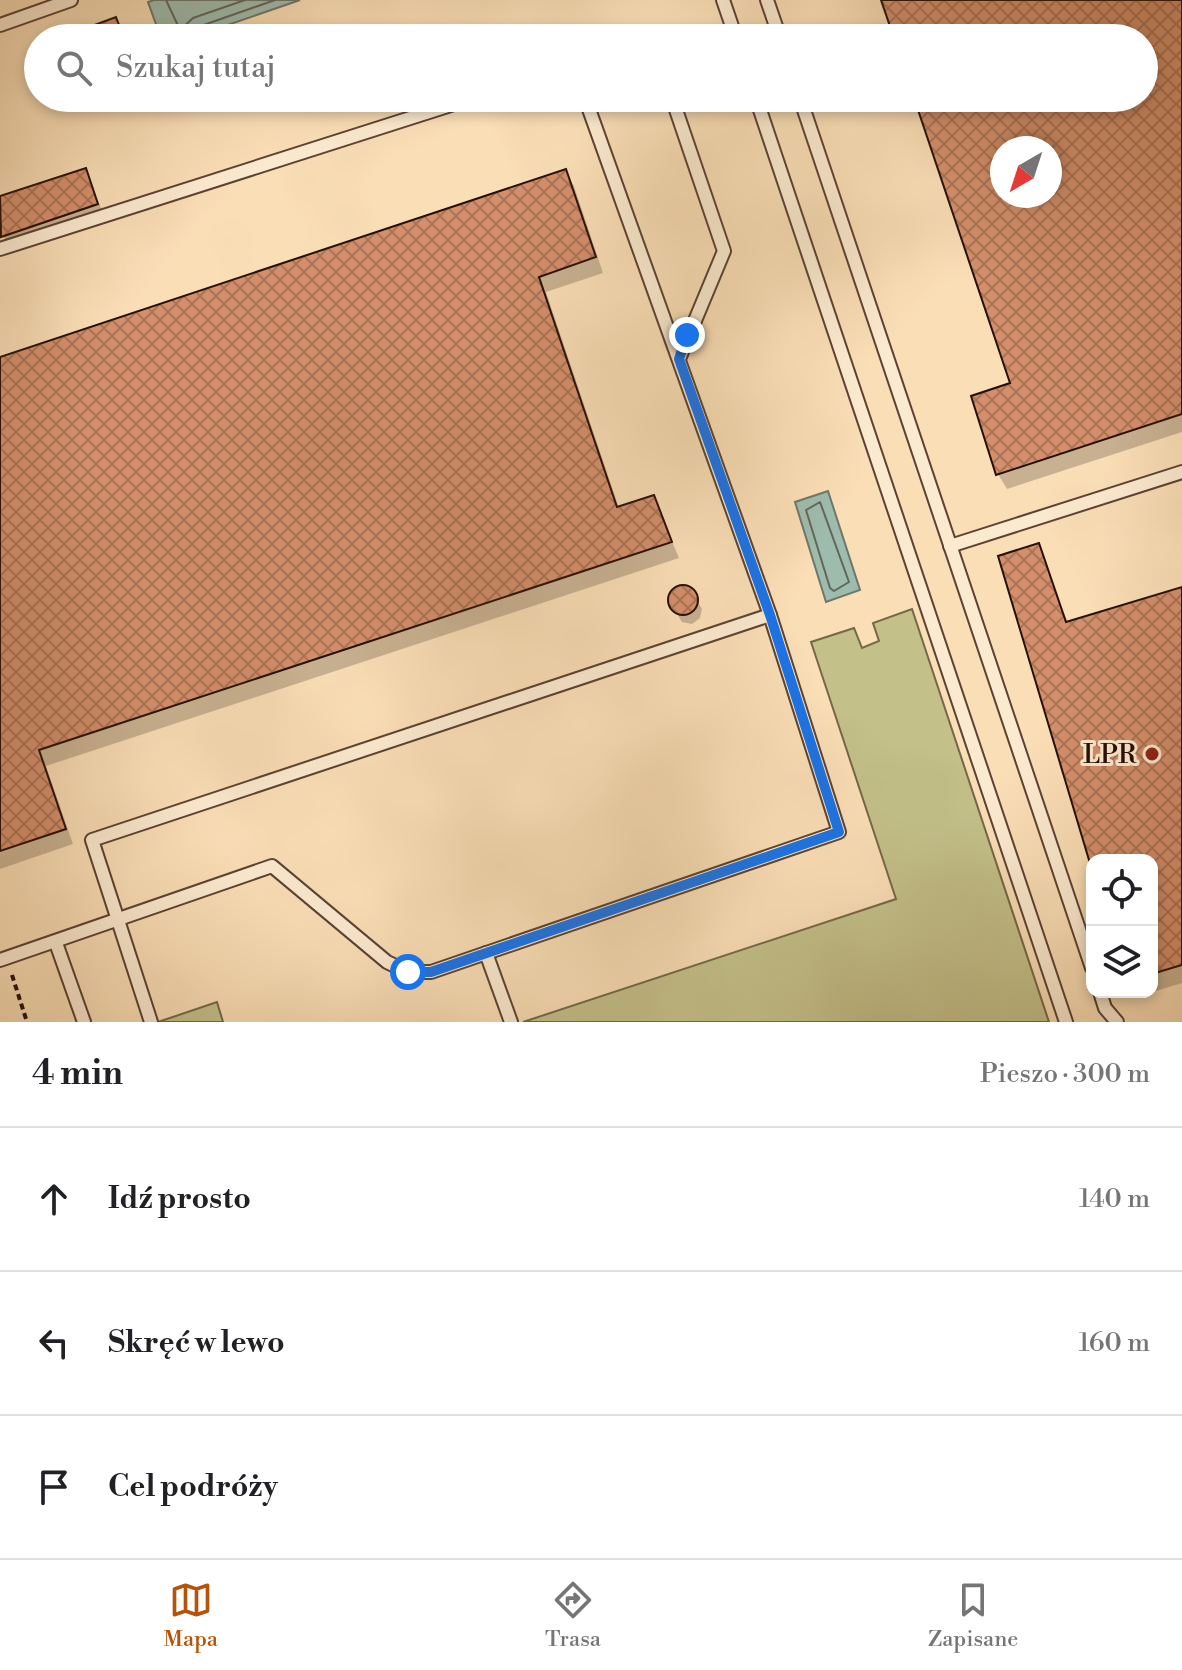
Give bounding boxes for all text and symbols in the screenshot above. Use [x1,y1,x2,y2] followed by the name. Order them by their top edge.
[24,24,1158,112] search box
[52,46,96,90] icon: search
[116,49,276,87] text: Szukaj tutaj
[990,136,1062,208] north arrow
[669,317,705,353] route end
[1083,739,1137,771] place label: LPR
[1143,745,1161,763] marker: LPR
[1086,854,1158,998] map controls
[1086,854,1158,926] button: locate
[1086,926,1158,998] button: layers
[390,954,426,990] route start
[32,1053,123,1095] text: 4 min
[980,1058,1150,1090] text: Pieszo · 300 m
[32,1177,76,1221] icon: ahead
[108,1180,251,1218] text: Idź prosto
[1079,1183,1150,1215] text: 140 m
[32,1321,76,1365] icon: left
[108,1324,285,1362] text: Skręć w lewo
[1079,1327,1150,1359] text: 160 m
[32,1465,76,1509] icon: arrive
[108,1468,278,1506] text: Cel podróży
[164,1578,218,1653] tab: Mapa
[545,1578,601,1653] tab: Trasa
[928,1578,1018,1653] tab: Zapisane

